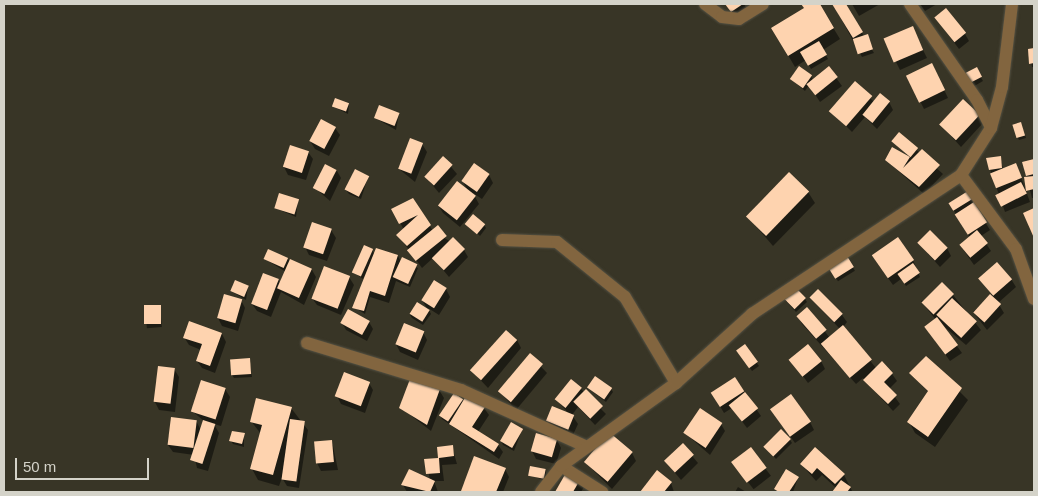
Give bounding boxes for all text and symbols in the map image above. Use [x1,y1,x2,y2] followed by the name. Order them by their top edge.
[18,448,151,480] scale bar
[23,458,56,475] text: 50 m

